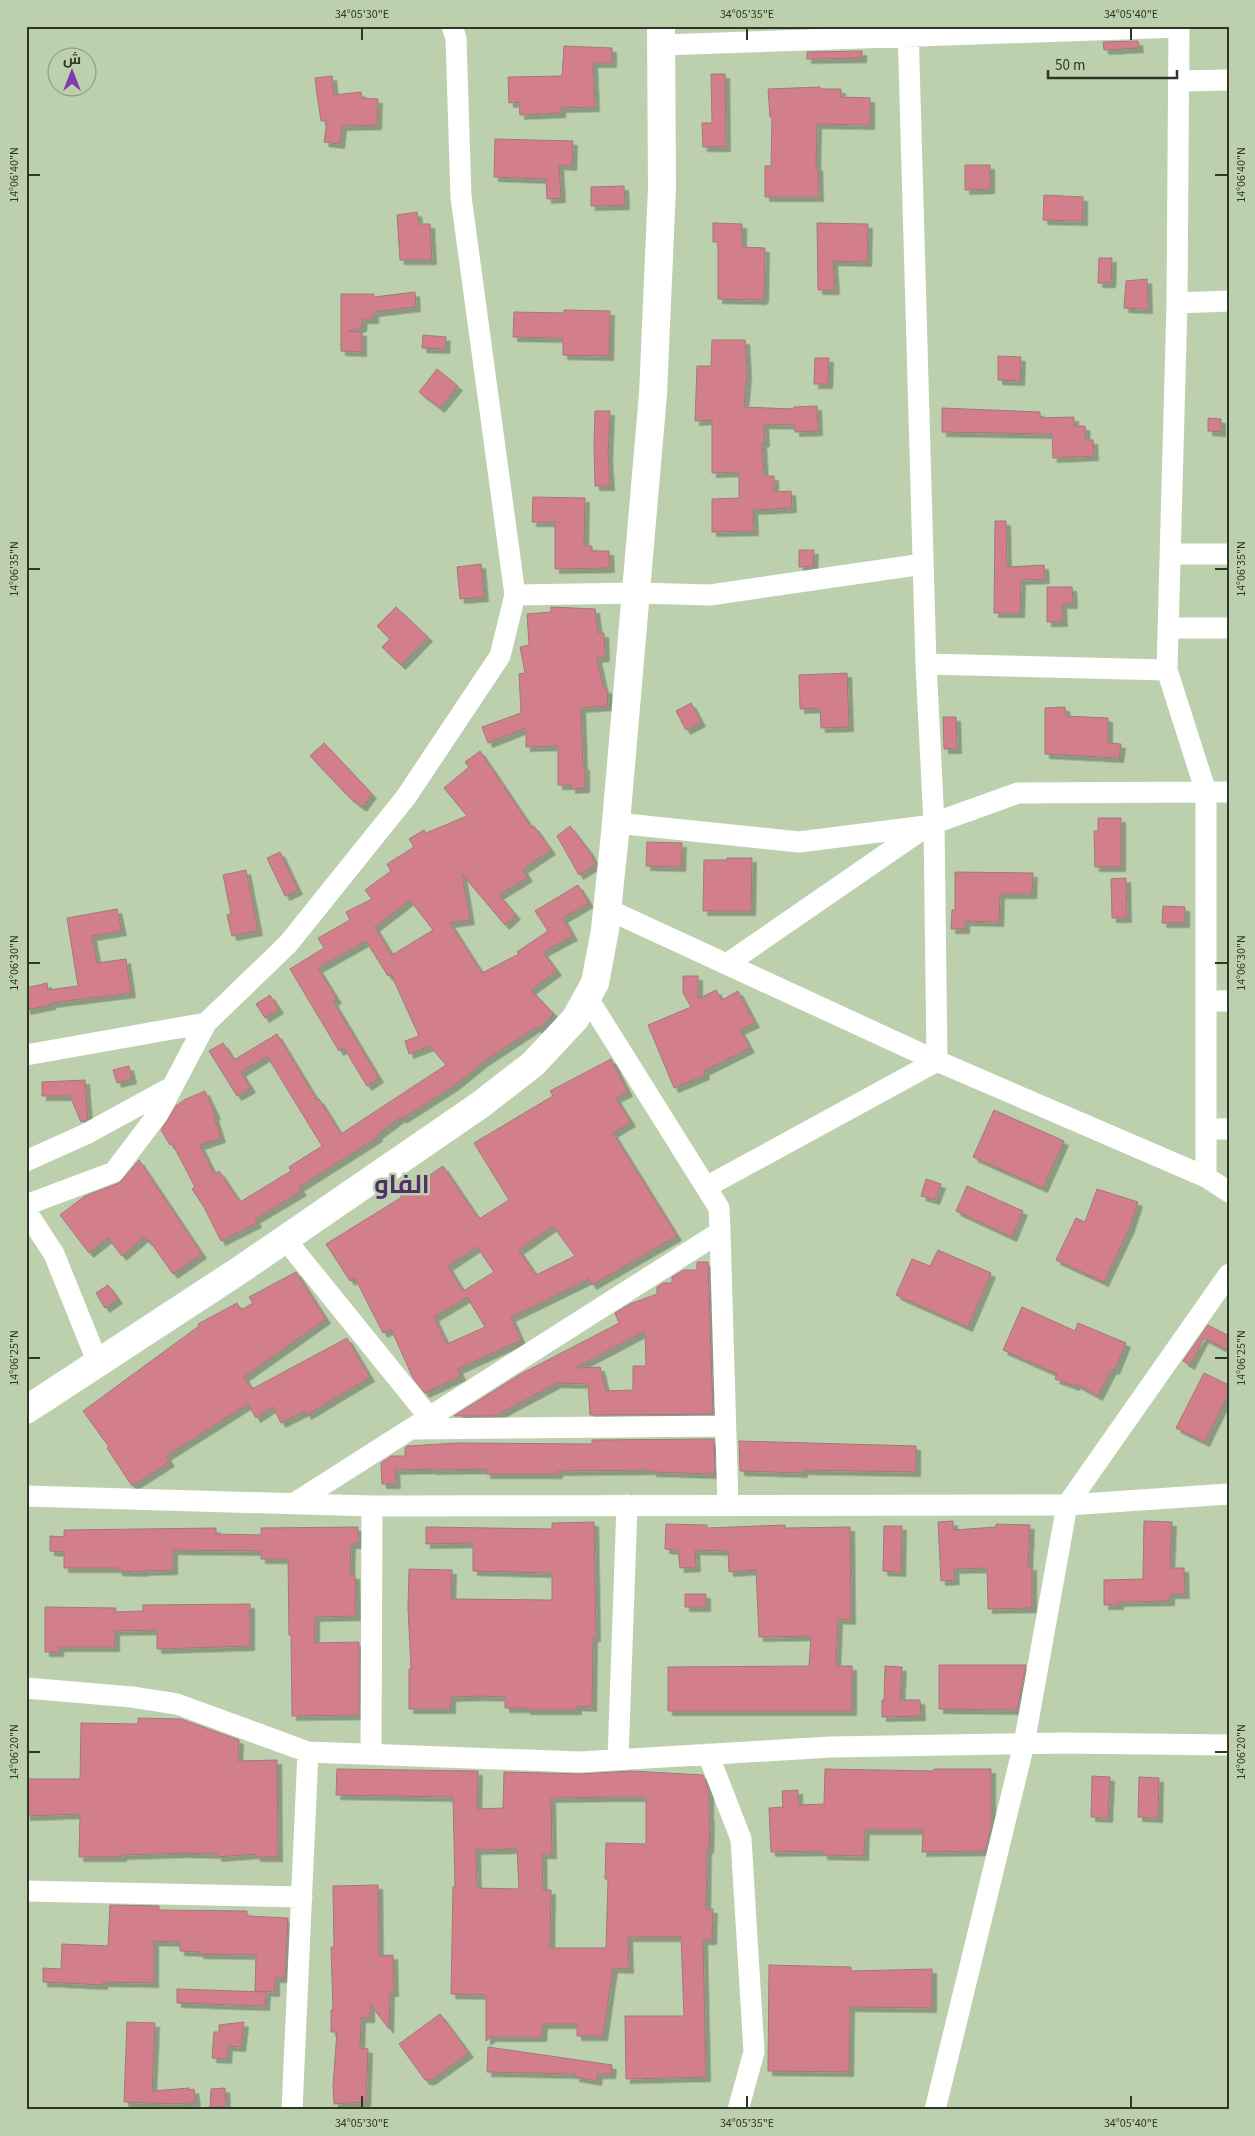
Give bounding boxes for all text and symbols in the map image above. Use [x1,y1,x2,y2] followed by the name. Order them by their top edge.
[335,6,389,23] text: 34°05'30"E
[720,6,774,23] text: 34°05'35"E
[1104,6,1158,23] text: 34°05'40"E
[48,48,98,98] north arrow
[1048,48,1176,80] scale bar
[63,50,81,70] text: ش
[1055,55,1085,76] text: 50 m
[6,147,23,203] text: 14°06'40"N
[1233,147,1250,203] text: 14°06'40"N
[6,541,23,597] text: 14°06'35"N
[1233,541,1250,597] text: 14°06'35"N
[6,935,23,991] text: 14°06'30"N
[1233,935,1250,991] text: 14°06'30"N
[374,1167,430,1203] district label: الفاو
[6,1330,23,1386] text: 14°06'25"N
[1233,1330,1250,1386] text: 14°06'25"N
[6,1724,23,1780] text: 14°06'20"N
[1233,1724,1250,1780] text: 14°06'20"N
[335,2115,389,2132] text: 34°05'30"E
[720,2115,774,2132] text: 34°05'35"E
[1104,2115,1158,2132] text: 34°05'40"E

